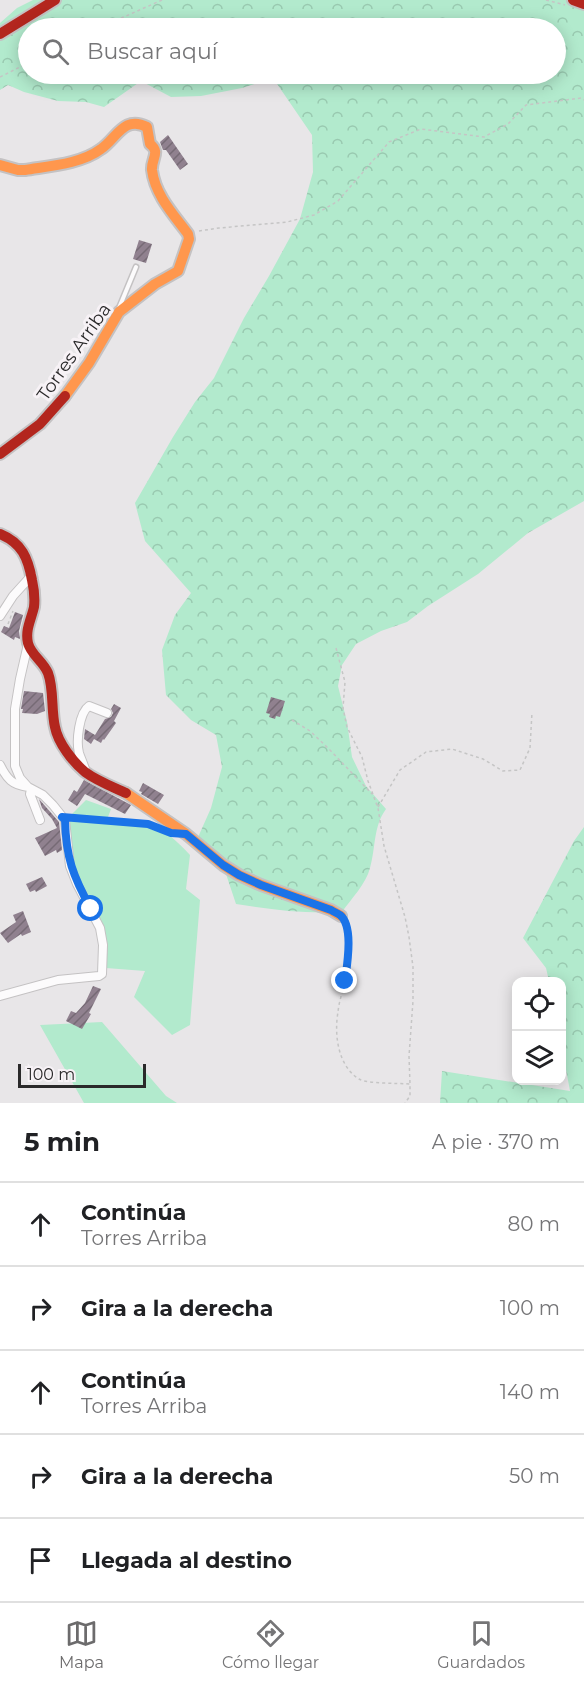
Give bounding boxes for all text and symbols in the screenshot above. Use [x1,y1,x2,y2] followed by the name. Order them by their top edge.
[18,18,566,84] search box
[39,35,72,68] icon: search
[87,38,218,65] text: Buscar aquí
[32,299,116,405] street label: Torres Arriba
[77,895,103,921] route start
[331,967,357,993] route end
[512,977,566,1085] map controls
[512,977,566,1031] button: locate
[512,1031,566,1085] button: layers
[18,1061,146,1088] scale bar
[27,1065,75,1084] text: 100 m
[24,1126,100,1158] text: 5 min
[432,1130,560,1154] text: A pie · 370 m
[81,1199,186,1226] text: Continúa
[24,1208,57,1241] icon: ahead
[508,1212,560,1236] text: 80 m
[81,1226,207,1250] text: Torres Arriba
[24,1292,57,1325] icon: right
[81,1295,273,1322] text: Gira a la derecha
[500,1296,560,1320] text: 100 m
[81,1367,186,1394] text: Continúa
[24,1376,57,1409] icon: ahead
[500,1380,560,1404] text: 140 m
[81,1394,207,1418] text: Torres Arriba
[24,1460,57,1493] icon: right
[81,1463,273,1490] text: Gira a la derecha
[509,1464,560,1488] text: 50 m
[24,1544,57,1577] icon: arrive
[81,1547,292,1574] text: Llegada al destino
[59,1617,104,1672] tab: Mapa
[222,1617,319,1672] tab: Cómo llegar
[437,1617,525,1672] tab: Guardados

